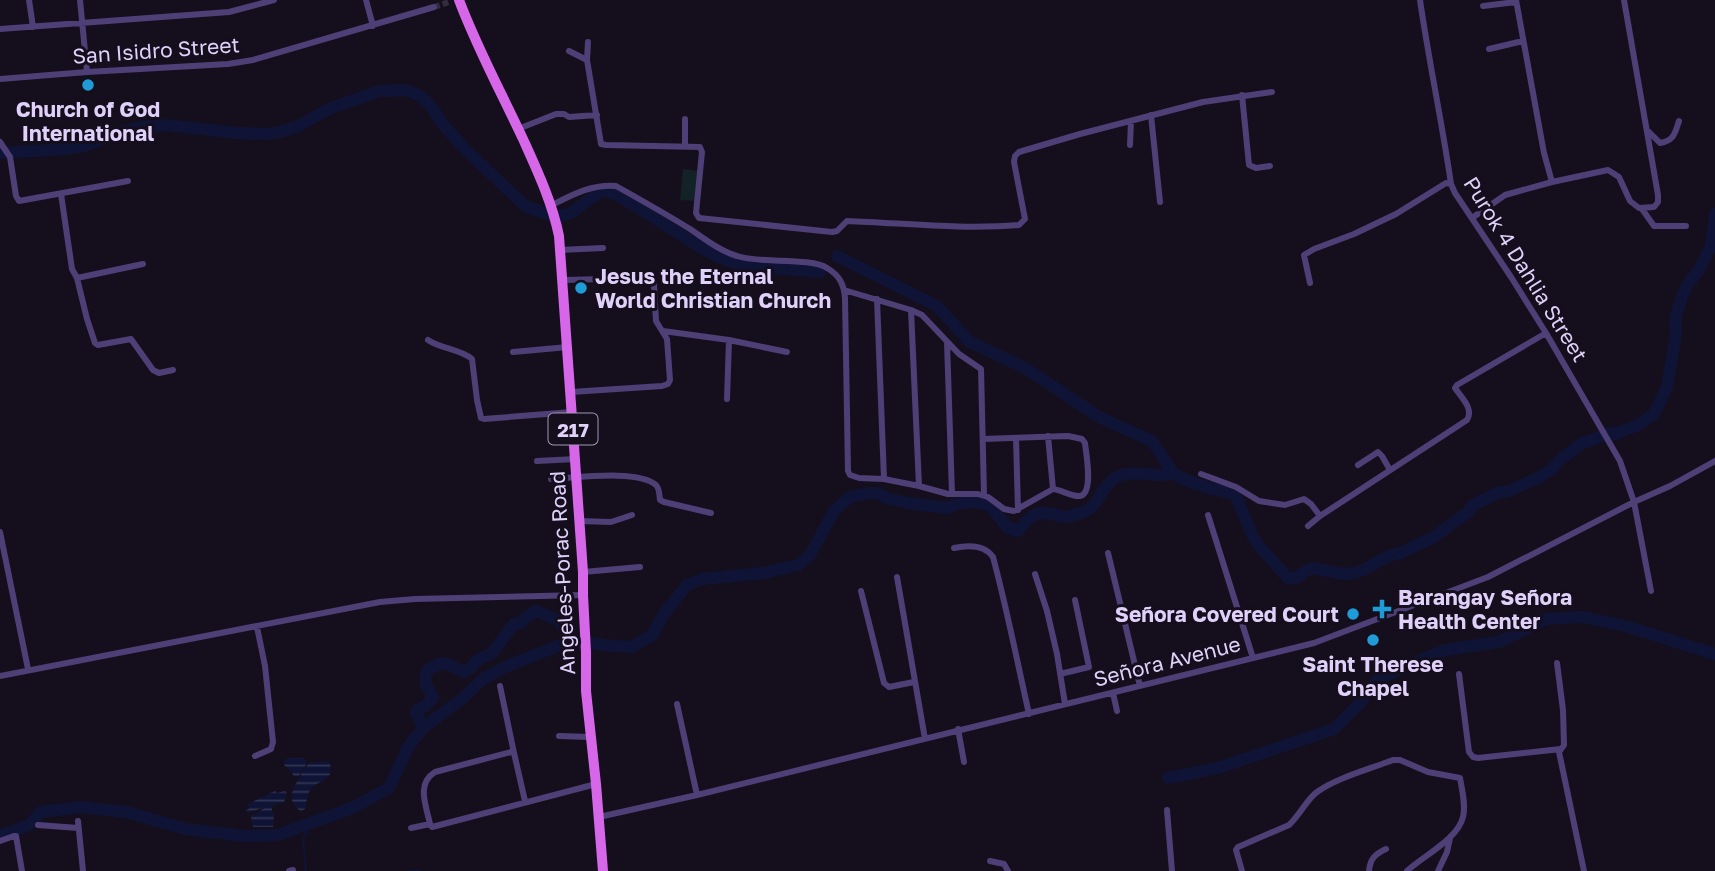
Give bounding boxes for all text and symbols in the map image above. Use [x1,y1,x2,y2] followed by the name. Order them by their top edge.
[71,31,241,69] street label: San Isidro Street
[80,77,96,93] marker: Church of God International
[16,96,160,146] place label: Church of God International
[1458,172,1594,366] street label: Purok 4 Dahlia Street
[595,263,831,313] place label: Jesus the Eternal World Christian Church
[573,280,589,296] marker: Jesus the Eternal World Christian Church
[548,414,598,444] road number: 217
[544,470,580,676] street label: Angeles-Porac Road
[1398,584,1572,634] place label: Barangay Señora Health Center
[1372,599,1392,619] marker: Barangay Señora Health Center
[1115,601,1339,627] place label: Señora Covered Court
[1345,606,1361,622] marker: Señora Covered Court
[1091,630,1243,692] street label: Señora Avenue
[1365,632,1381,648] marker: Saint Therese Chapel
[1302,651,1444,701] place label: Saint Therese Chapel

